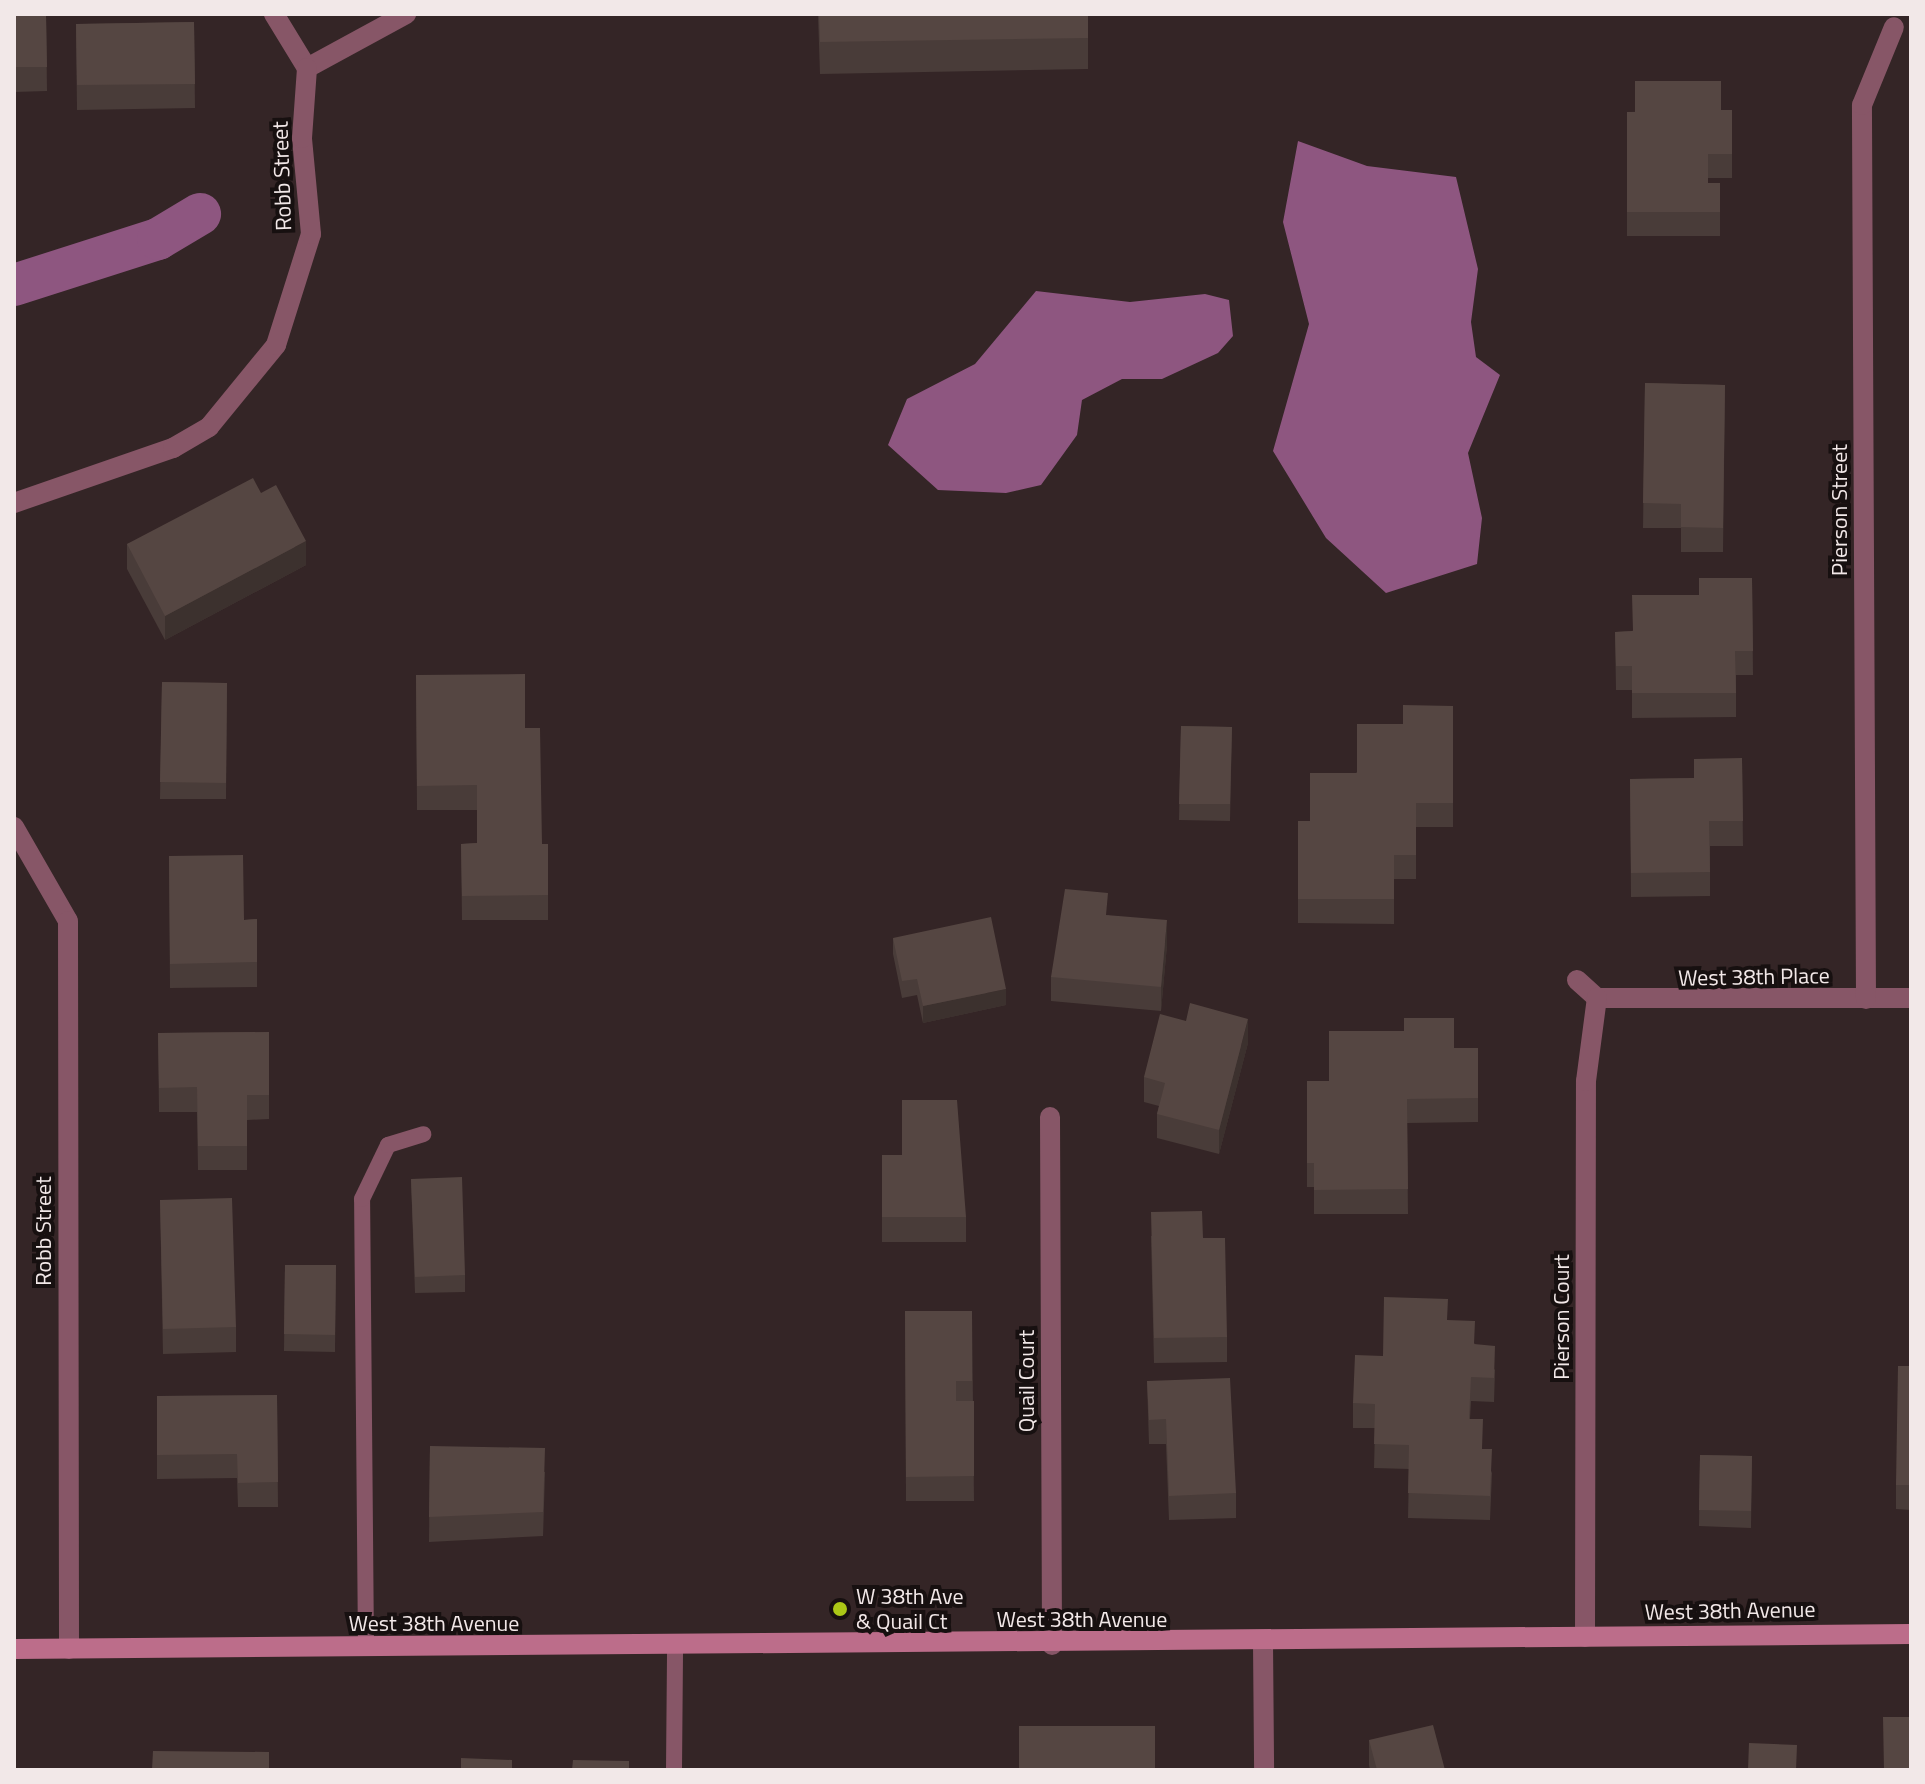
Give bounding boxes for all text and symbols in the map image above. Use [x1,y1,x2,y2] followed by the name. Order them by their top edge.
[267,121,297,231] street label: Robb Street
[1827,444,1853,576] street label: Pierson Street
[1678,962,1830,992] street label: West 38th Place
[31,1176,57,1286] street label: Robb Street
[1549,1254,1575,1380] street label: Pierson Court
[1014,1330,1040,1432] street label: Quail Court
[856,1583,964,1634] place label: W 38th Ave & Quail Ct
[1644,1596,1816,1626] street label: West 38th Avenue
[831,1600,849,1618] marker: W 38th Ave & Quail Ct
[997,1607,1167,1633] street label: West 38th Avenue
[349,1611,519,1637] street label: West 38th Avenue

